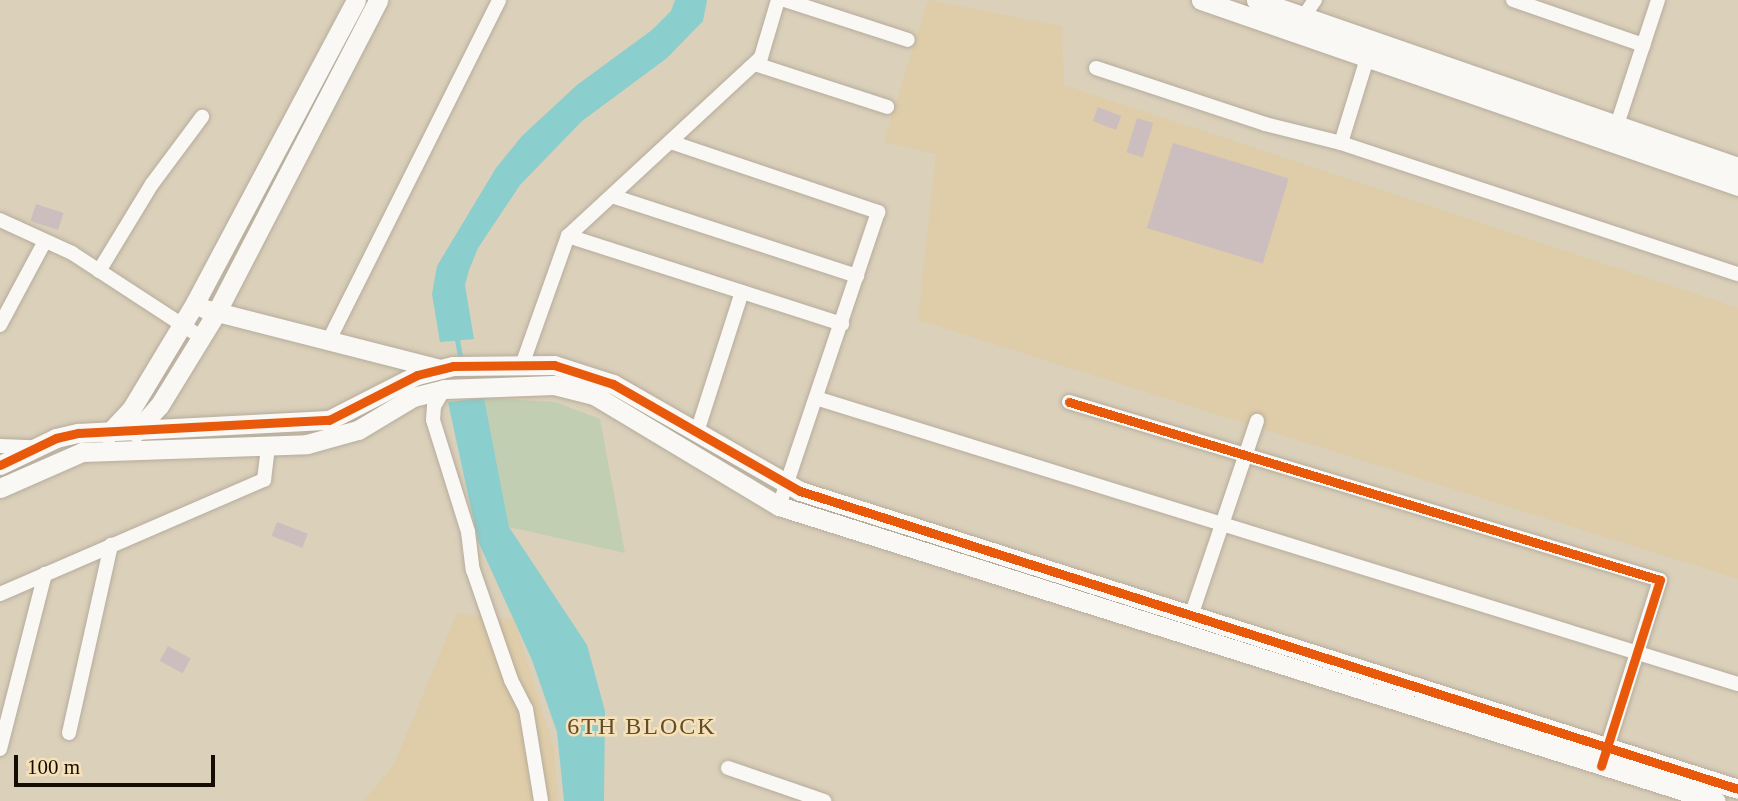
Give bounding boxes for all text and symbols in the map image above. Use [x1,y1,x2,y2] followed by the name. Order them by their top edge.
[568,713,716,741] district label: 6TH BLOCK
[18,742,219,786] scale bar
[27,755,80,779] text: 100 m

